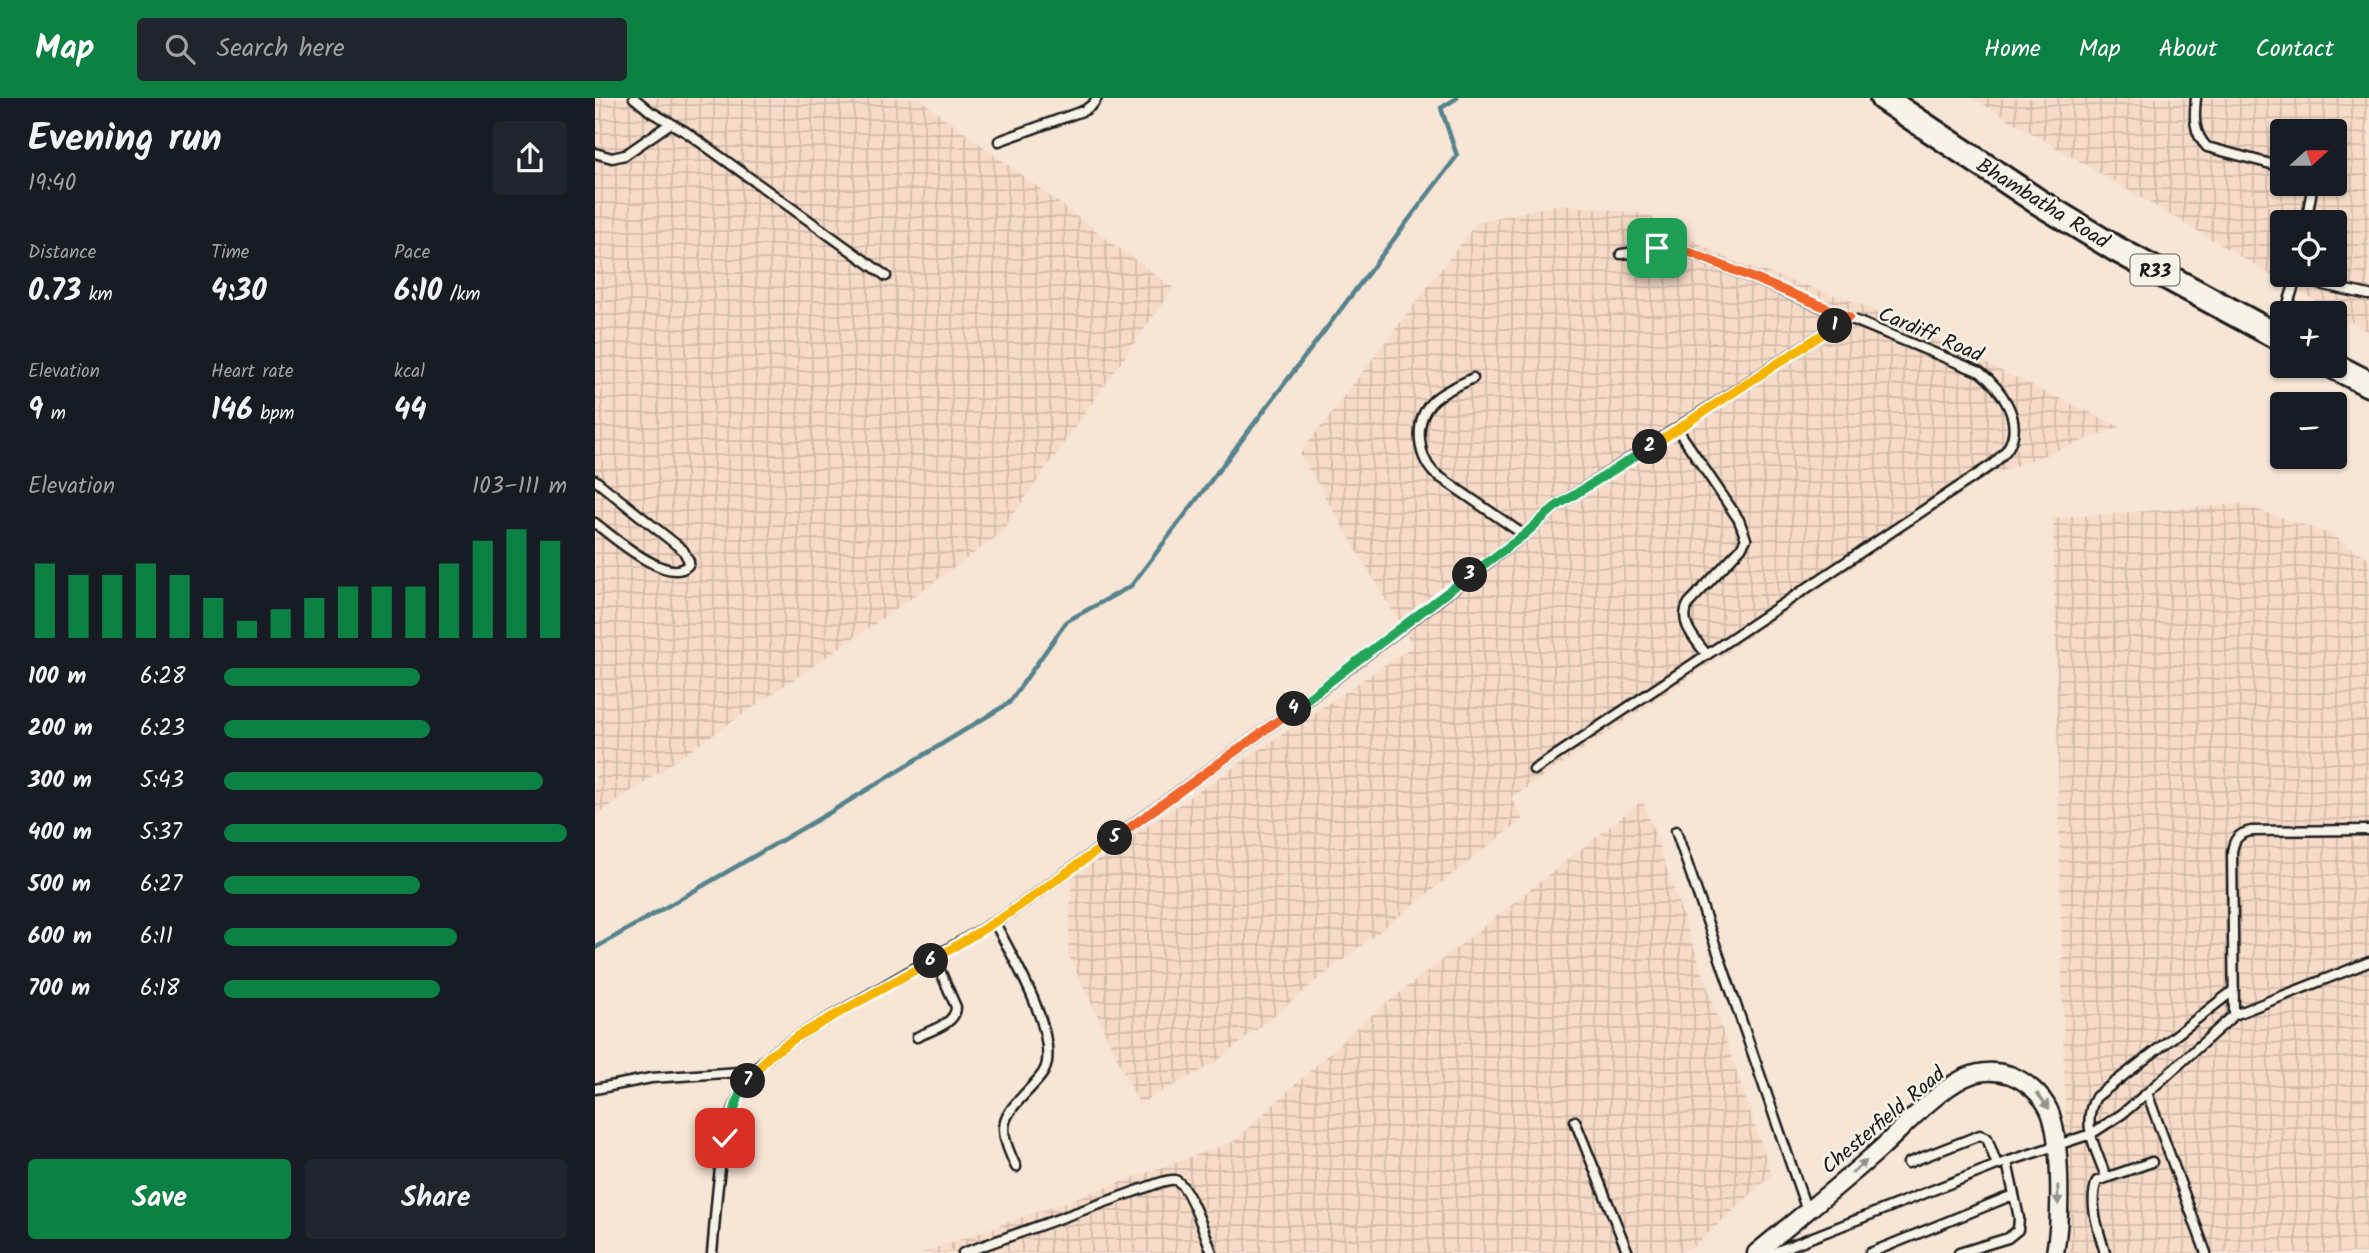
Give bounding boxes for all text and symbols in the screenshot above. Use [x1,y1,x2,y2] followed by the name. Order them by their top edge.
[137,18,627,81] search box
[35,23,95,76] text: Map
[217,28,345,70] text: Search here
[161,30,199,68] icon: search
[1984,30,2041,69] text: Home
[2079,30,2121,69] text: Map
[2159,30,2217,69] text: About
[2255,30,2334,69] text: Contact
[28,110,222,170] text: Evening run
[2270,119,2347,196] north arrow
[2270,119,2347,469] map controls
[493,121,567,195] button: share
[1969,150,2116,259] street label: Bhambatha Road
[28,166,76,202] text: 19:40
[2270,210,2347,287] button: locate
[1627,218,1687,278] pin
[1638,229,1676,267] icon: arrive
[28,238,96,268] text: Distance
[211,238,249,268] text: Time
[394,238,430,268] text: Pace
[2131,254,2179,286] road number: R33
[28,268,81,316] text: 0.73
[211,268,267,316] text: 4:30
[394,268,442,316] text: 6:10
[81,280,113,310] text: km
[442,280,480,310] text: /km
[1873,298,1989,372] street label: Cardiff Road
[2270,301,2347,378] button: +
[1817,308,1853,344] pin: 1
[1832,310,1837,340] text: 1
[28,357,100,387] text: Elevation
[211,357,294,387] text: Heart rate
[394,357,425,387] text: kcal
[28,387,43,435] text: 9
[211,387,253,435] text: 146
[394,387,427,435] text: 44
[2270,392,2347,469] button: −
[43,399,66,429] text: m
[253,399,294,429] text: bpm
[1633,430,1667,464] pin: 2
[1644,431,1655,461] text: 2
[28,469,115,505] text: Elevation
[472,469,567,505] text: 103–111 m
[1453,558,1487,592] pin: 3
[1464,559,1475,589] text: 3
[28,659,86,695] text: 100 m
[140,659,186,695] text: 6:28
[1277,692,1311,726] pin: 4
[1288,693,1299,723] text: 4
[28,711,93,747] text: 200 m
[140,711,185,747] text: 6:23
[28,763,92,799] text: 300 m
[140,763,184,799] text: 5:43
[28,815,92,851] text: 400 m
[140,815,182,851] text: 5:37
[1098,820,1133,856] pin: 5
[1110,822,1119,852] text: 5
[28,867,91,903] text: 500 m
[140,867,182,903] text: 6:27
[28,919,92,955] text: 600 m
[140,919,173,955] text: 6:11
[913,944,949,978] pin: 6
[925,945,936,975] text: 6
[28,971,90,1007] text: 700 m
[140,971,180,1007] text: 6:18
[1815,1059,1954,1183] street label: Chesterfield Road
[731,1063,765,1098] pin: 7
[743,1065,752,1095] text: 7
[2035,1092,2050,1110] one-way arrow
[695,1108,755,1168] pin
[706,1119,744,1157] icon: check
[28,1159,291,1239] button: Save
[305,1159,567,1239] button: Share
[1851,1160,1868,1175] one-way arrow
[2052,1184,2064,1206] one-way arrow

